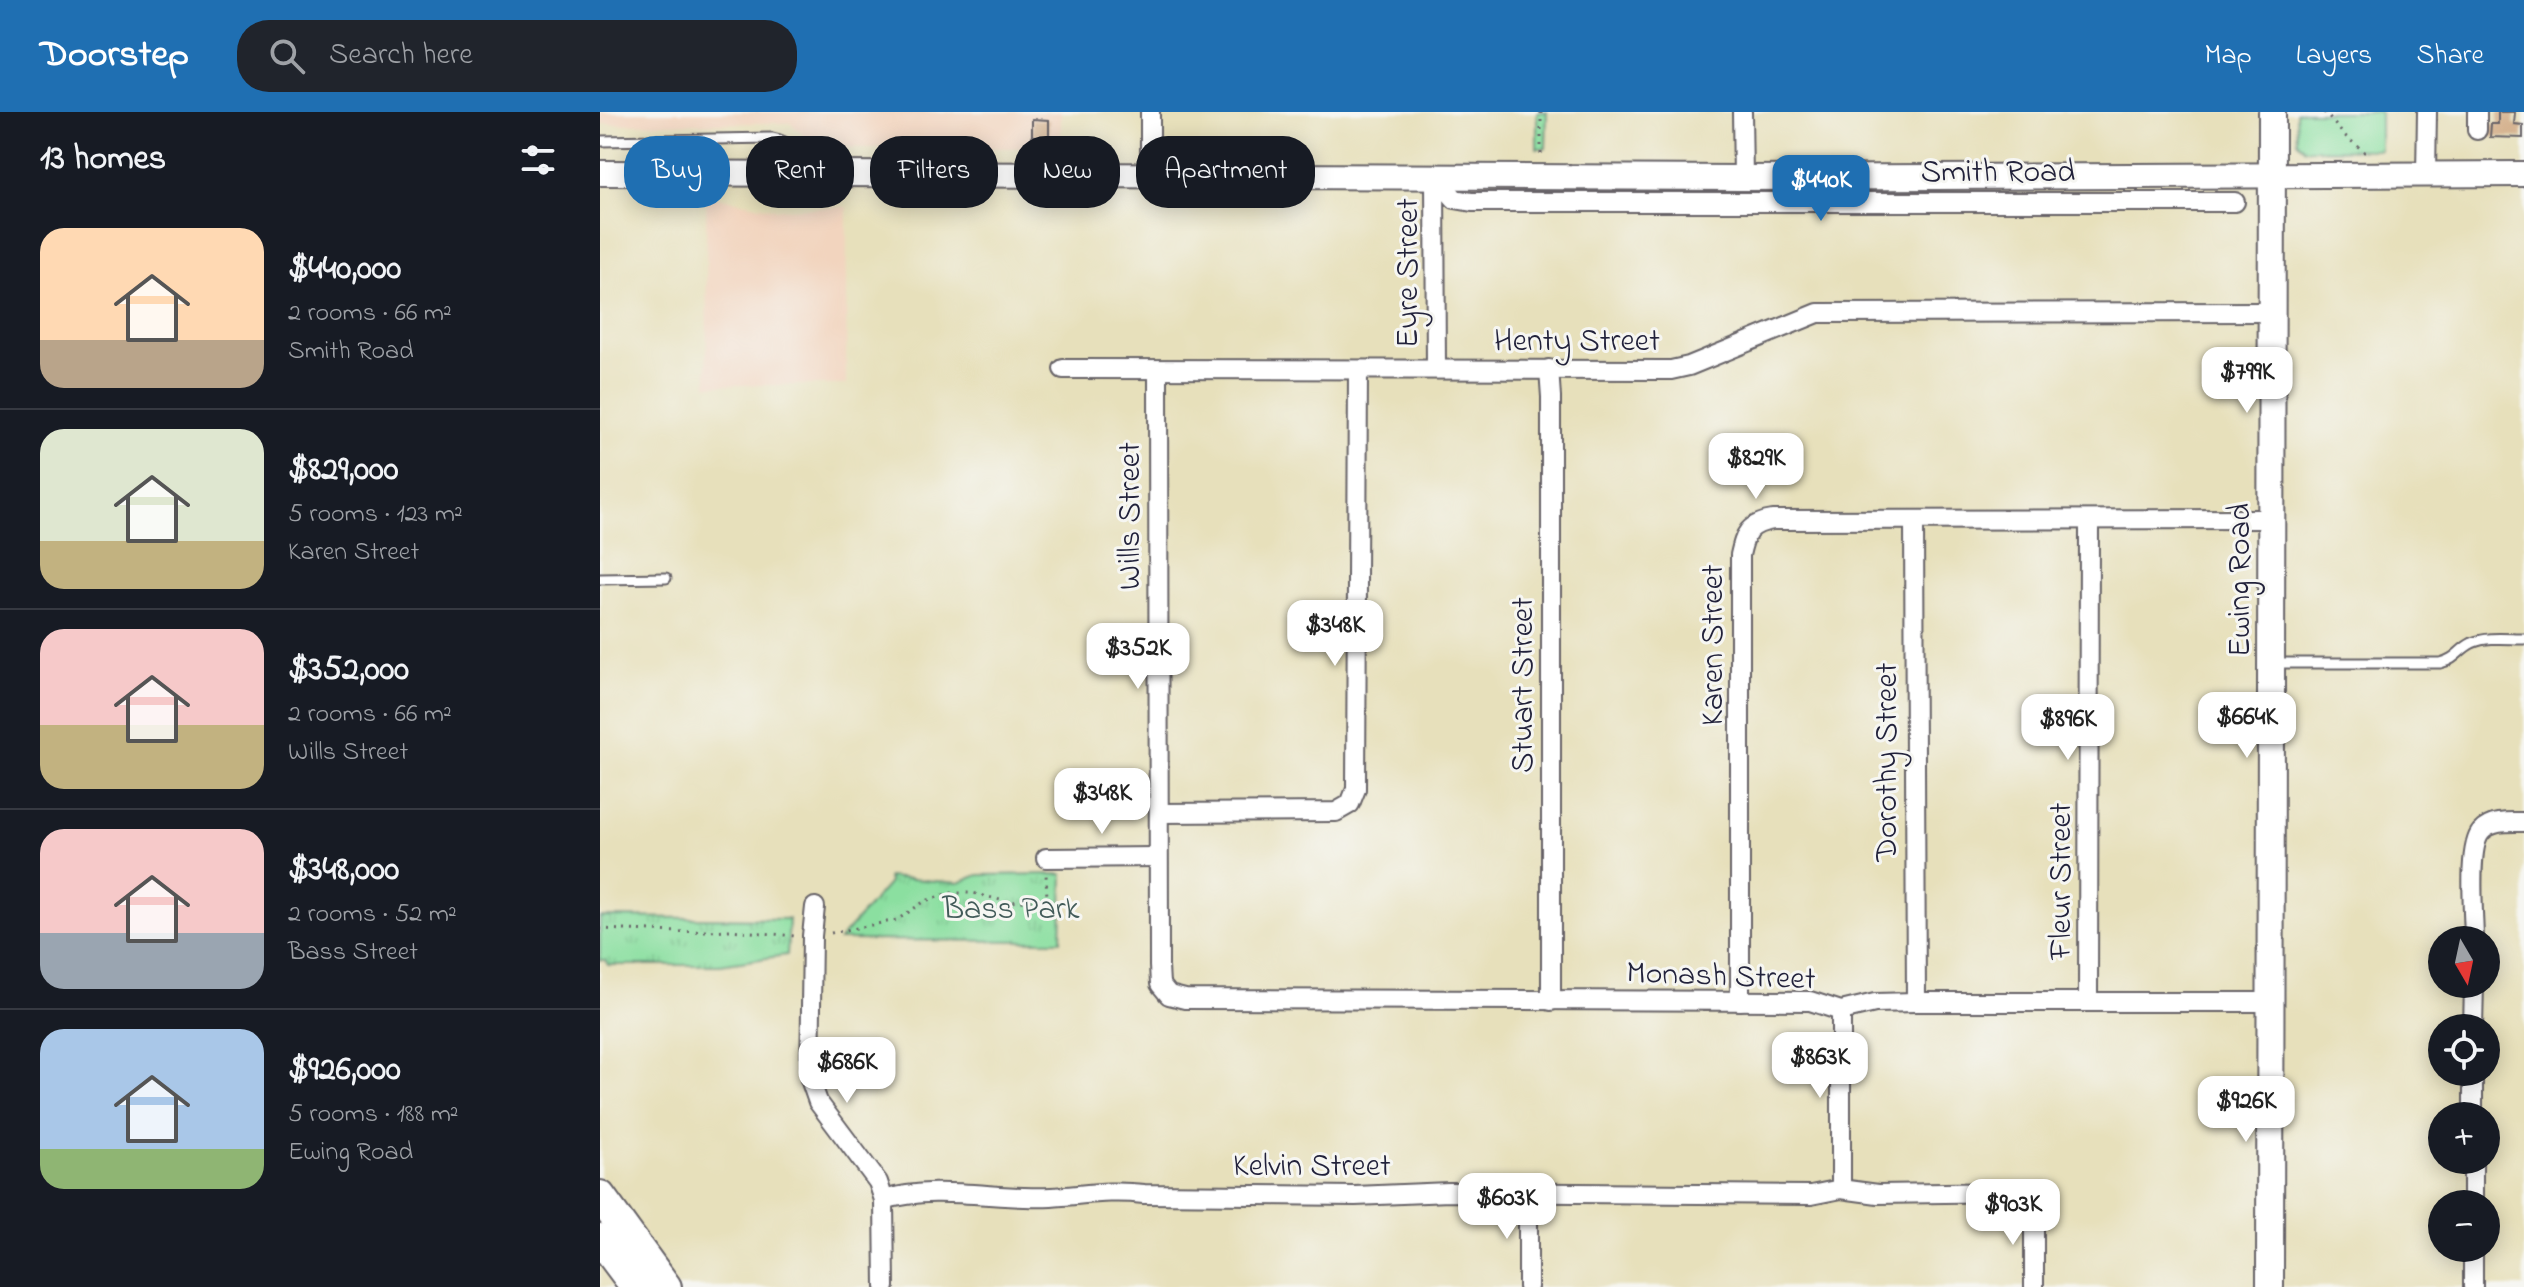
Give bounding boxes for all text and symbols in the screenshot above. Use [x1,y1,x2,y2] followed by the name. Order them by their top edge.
[237,20,797,92] search box
[40,28,189,84] text: Doorstep
[265,34,309,78] icon: search
[329,34,473,78] text: Search here
[2204,36,2252,77] text: Map
[2296,36,2372,77] text: Layers
[2416,36,2484,77] text: Share
[40,135,166,185] text: 13 homes
[624,136,730,208] chip: Buy
[746,136,854,208] chip: Rent
[870,136,998,208] chip: Filters
[1014,136,1120,208] chip: New
[1136,136,1315,208] chip: Apartment
[516,138,560,182] icon: filters
[1921,150,2075,197] street label: Smith Road
[1765,155,1877,223] pin: $440K
[1791,162,1852,200] text: $440K
[1386,198,1433,348] street label: Eyre Street
[288,245,401,295] text: $440,000
[104,260,200,356] icon: home
[288,295,452,333] text: 2 rooms · 66 m²
[1494,319,1660,366] street label: Henty Street
[288,333,414,371] text: Smith Road
[2191,347,2303,415] pin: $799K
[2220,354,2274,392] text: $799K
[1700,433,1812,501] pin: $829K
[1727,440,1785,478] text: $829K
[1108,442,1155,590] street label: Wills Street
[288,446,398,496] text: $829,000
[104,461,200,557] icon: home
[288,496,463,534] text: 5 rooms · 123 m²
[2218,503,2265,657] street label: Ewing Road
[288,534,419,572] text: Karen Street
[1691,564,1738,726] street label: Karen Street
[1501,597,1548,773] street label: Stuart Street
[1279,600,1391,668] pin: $348K
[1305,607,1365,645] text: $348K
[1082,623,1194,691] pin: $352K
[1105,630,1171,668] text: $352K
[288,646,409,696] text: $352,000
[104,661,200,757] icon: home
[1865,662,1912,863] street label: Dorothy Street
[2191,692,2303,760] pin: $664K
[2012,694,2124,762] pin: $896K
[288,696,452,734] text: 2 rooms · 66 m²
[2216,699,2278,737] text: $664K
[2039,701,2097,739] text: $896K
[288,734,408,772] text: Wills Street
[1046,768,1158,836] pin: $348K
[1072,775,1132,813] text: $348K
[2039,802,2086,961] street label: Fleur Street
[288,846,399,896] text: $348,000
[104,861,200,957] icon: home
[941,887,1081,934] park label: Bass Park
[288,896,457,934] text: 2 rooms · 52 m²
[2428,926,2500,998] north arrow
[2428,926,2500,1262] map controls
[288,934,418,972] text: Bass Street
[1625,951,1817,1004] street label: Monash Street
[2428,1014,2500,1086] button: locate
[1764,1032,1876,1100] pin: $863K
[791,1037,903,1105] pin: $686K
[1790,1039,1850,1077] text: $863K
[817,1044,877,1082] text: $686K
[288,1046,401,1096] text: $926,000
[104,1061,200,1157] icon: home
[2190,1076,2302,1144] pin: $926K
[2216,1083,2276,1121] text: $926K
[288,1096,459,1134] text: 5 rooms · 188 m²
[2428,1102,2500,1174] button: +
[288,1134,413,1172] text: Ewing Road
[1233,1144,1391,1191] street label: Kelvin Street
[1451,1173,1563,1241] pin: $603K
[1957,1179,2069,1247] pin: $903K
[1476,1180,1538,1218] text: $603K
[1984,1186,2042,1224] text: $903K
[2428,1190,2500,1262] button: −

